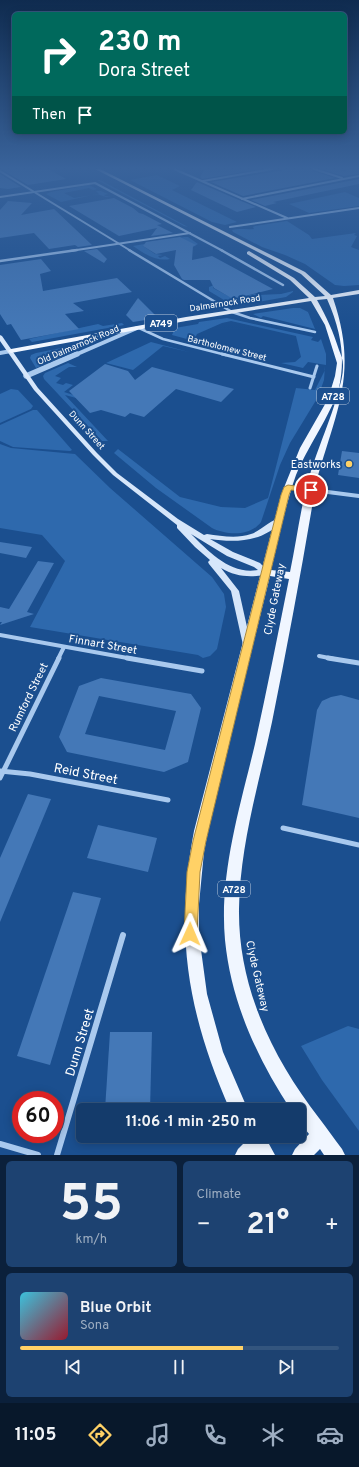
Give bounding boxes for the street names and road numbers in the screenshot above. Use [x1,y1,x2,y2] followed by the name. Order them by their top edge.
[189,292,261,315] street label: Dalmarnock Road
[145,315,177,331] road number: A749
[36,323,121,368] street label: Old Dalmarnock Road
[186,333,268,364] street label: Bartholomew Street
[317,388,349,404] road number: A728
[66,409,107,452] street label: Dunn Street
[261,562,289,636] street label: Clyde Gateway
[68,632,138,658] street label: Finnart Street
[6,661,52,734] street label: Rumford Street
[52,761,119,789] street label: Reid Street
[218,881,250,897] road number: A728
[242,939,272,1013] street label: Clyde Gateway
[63,1007,99,1078] street label: Dunn Street

